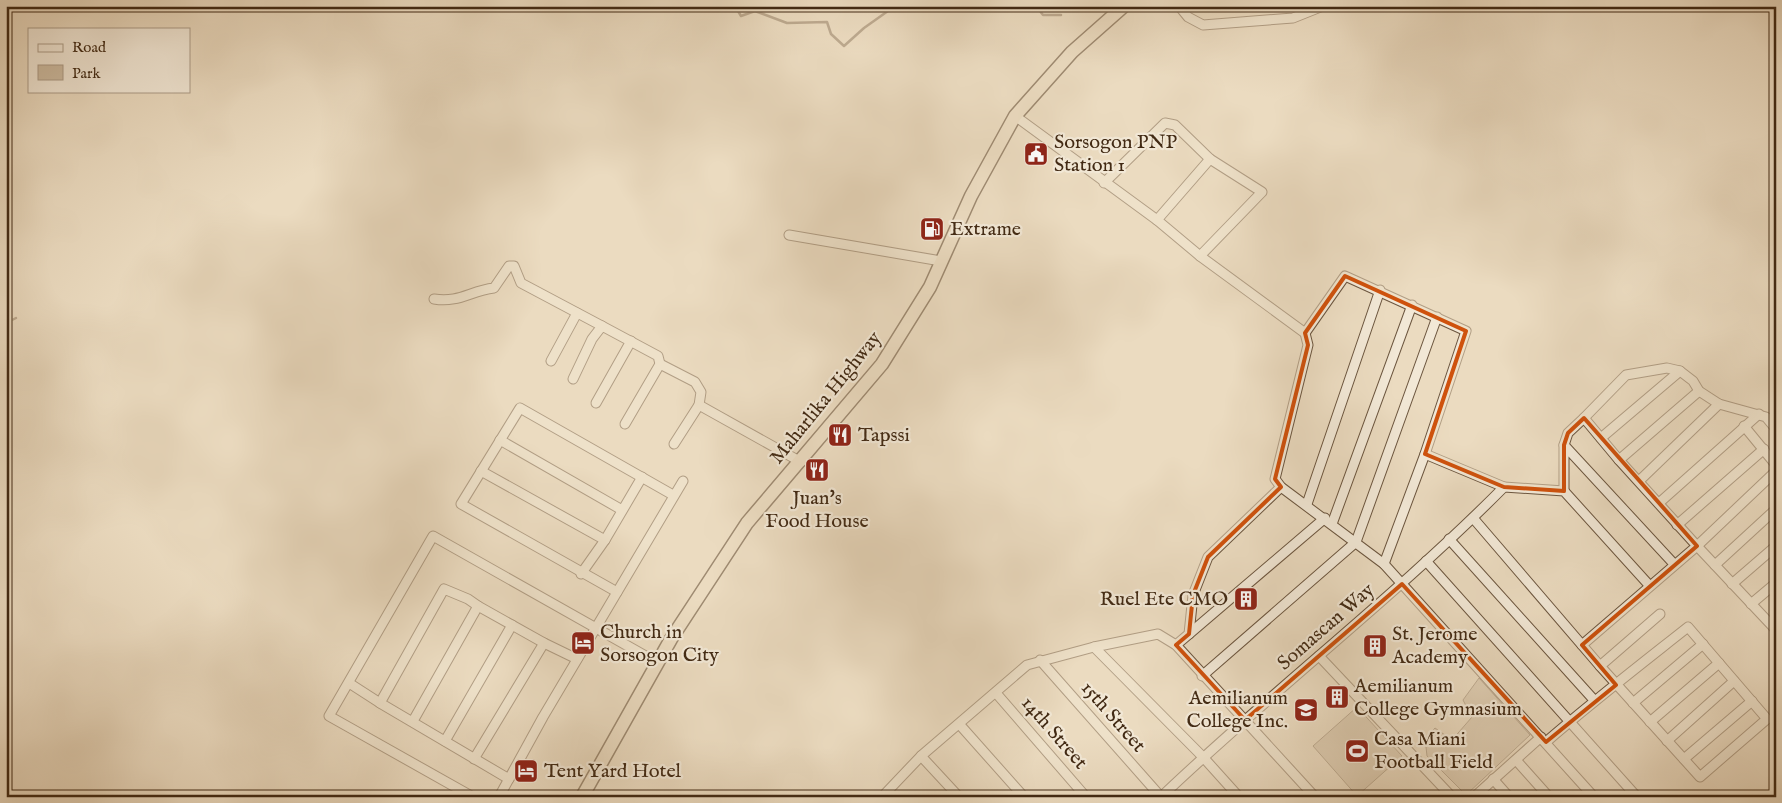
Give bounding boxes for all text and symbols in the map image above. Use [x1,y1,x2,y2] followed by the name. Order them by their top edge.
[28,28,190,92] legend
[72,38,107,57] text: Road
[72,64,102,83] text: Park
[1054,130,1178,178] place label: Sorsogon PNP Station 1
[1023,141,1049,167] public building icon: Sorsogon PNP Station 1
[919,216,945,242] fuel station icon: Extrame
[950,217,1021,242] place label: Extrame
[765,326,887,469] street label: Maharlika Highway
[827,422,853,448] restaurant icon: Tapssi
[858,423,910,448] place label: Tapssi
[804,457,830,483] restaurant icon: Juan's Food House
[765,486,869,534] place label: Juan's Food House
[1272,578,1380,676] street label: Somascan Way
[1233,586,1259,612] building icon: Ruel Ete CMO
[1100,587,1228,612] place label: Ruel Ete CMO
[600,620,719,668] place label: Church in Sorsogon City
[1391,622,1477,670] place label: St. Jerome Academy
[570,630,596,656] hotel icon: Church in Sorsogon City
[1362,633,1388,659] building icon: St. Jerome Academy
[1353,674,1522,722] place label: Aemilianum College Gymnasium
[1075,676,1151,758] street label: 15th Street
[1324,684,1350,710] building icon: Aemilianum College Gymnasium
[1186,686,1288,734] place label: Aemilianum College Inc.
[1015,691,1093,775] street label: 14th Street
[1293,697,1319,723] school or university icon: Aemilianum College Inc.
[1374,727,1493,775] place label: Casa Miani Football Field
[1344,738,1370,764] sports icon: Casa Miani Football Field
[513,758,539,784] hotel icon: Tent Yard Hotel
[544,759,682,784] place label: Tent Yard Hotel

